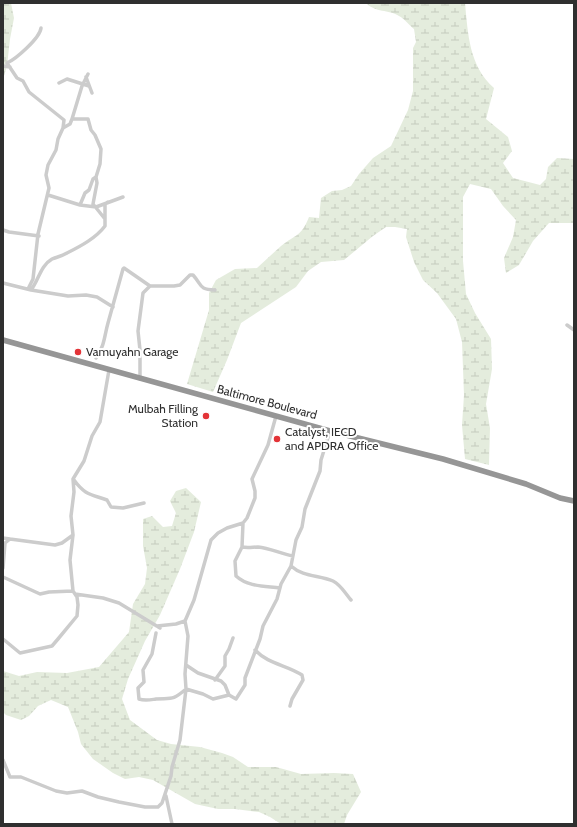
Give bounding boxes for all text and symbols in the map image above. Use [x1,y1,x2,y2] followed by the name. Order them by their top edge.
[86,344,179,359] place label: Vamuyahn Garage
[73,347,83,357] marker: Vamuyahn Garage
[216,381,319,422] street label: Baltimore Boulevard
[128,401,199,430] place label: Mulbah Filling Station
[201,411,211,421] marker: Mulbah Filling Station
[285,424,378,453] place label: Catalyst, IECD and APDRA Office
[272,434,282,444] marker: Catalyst, IECD and APDRA Office

